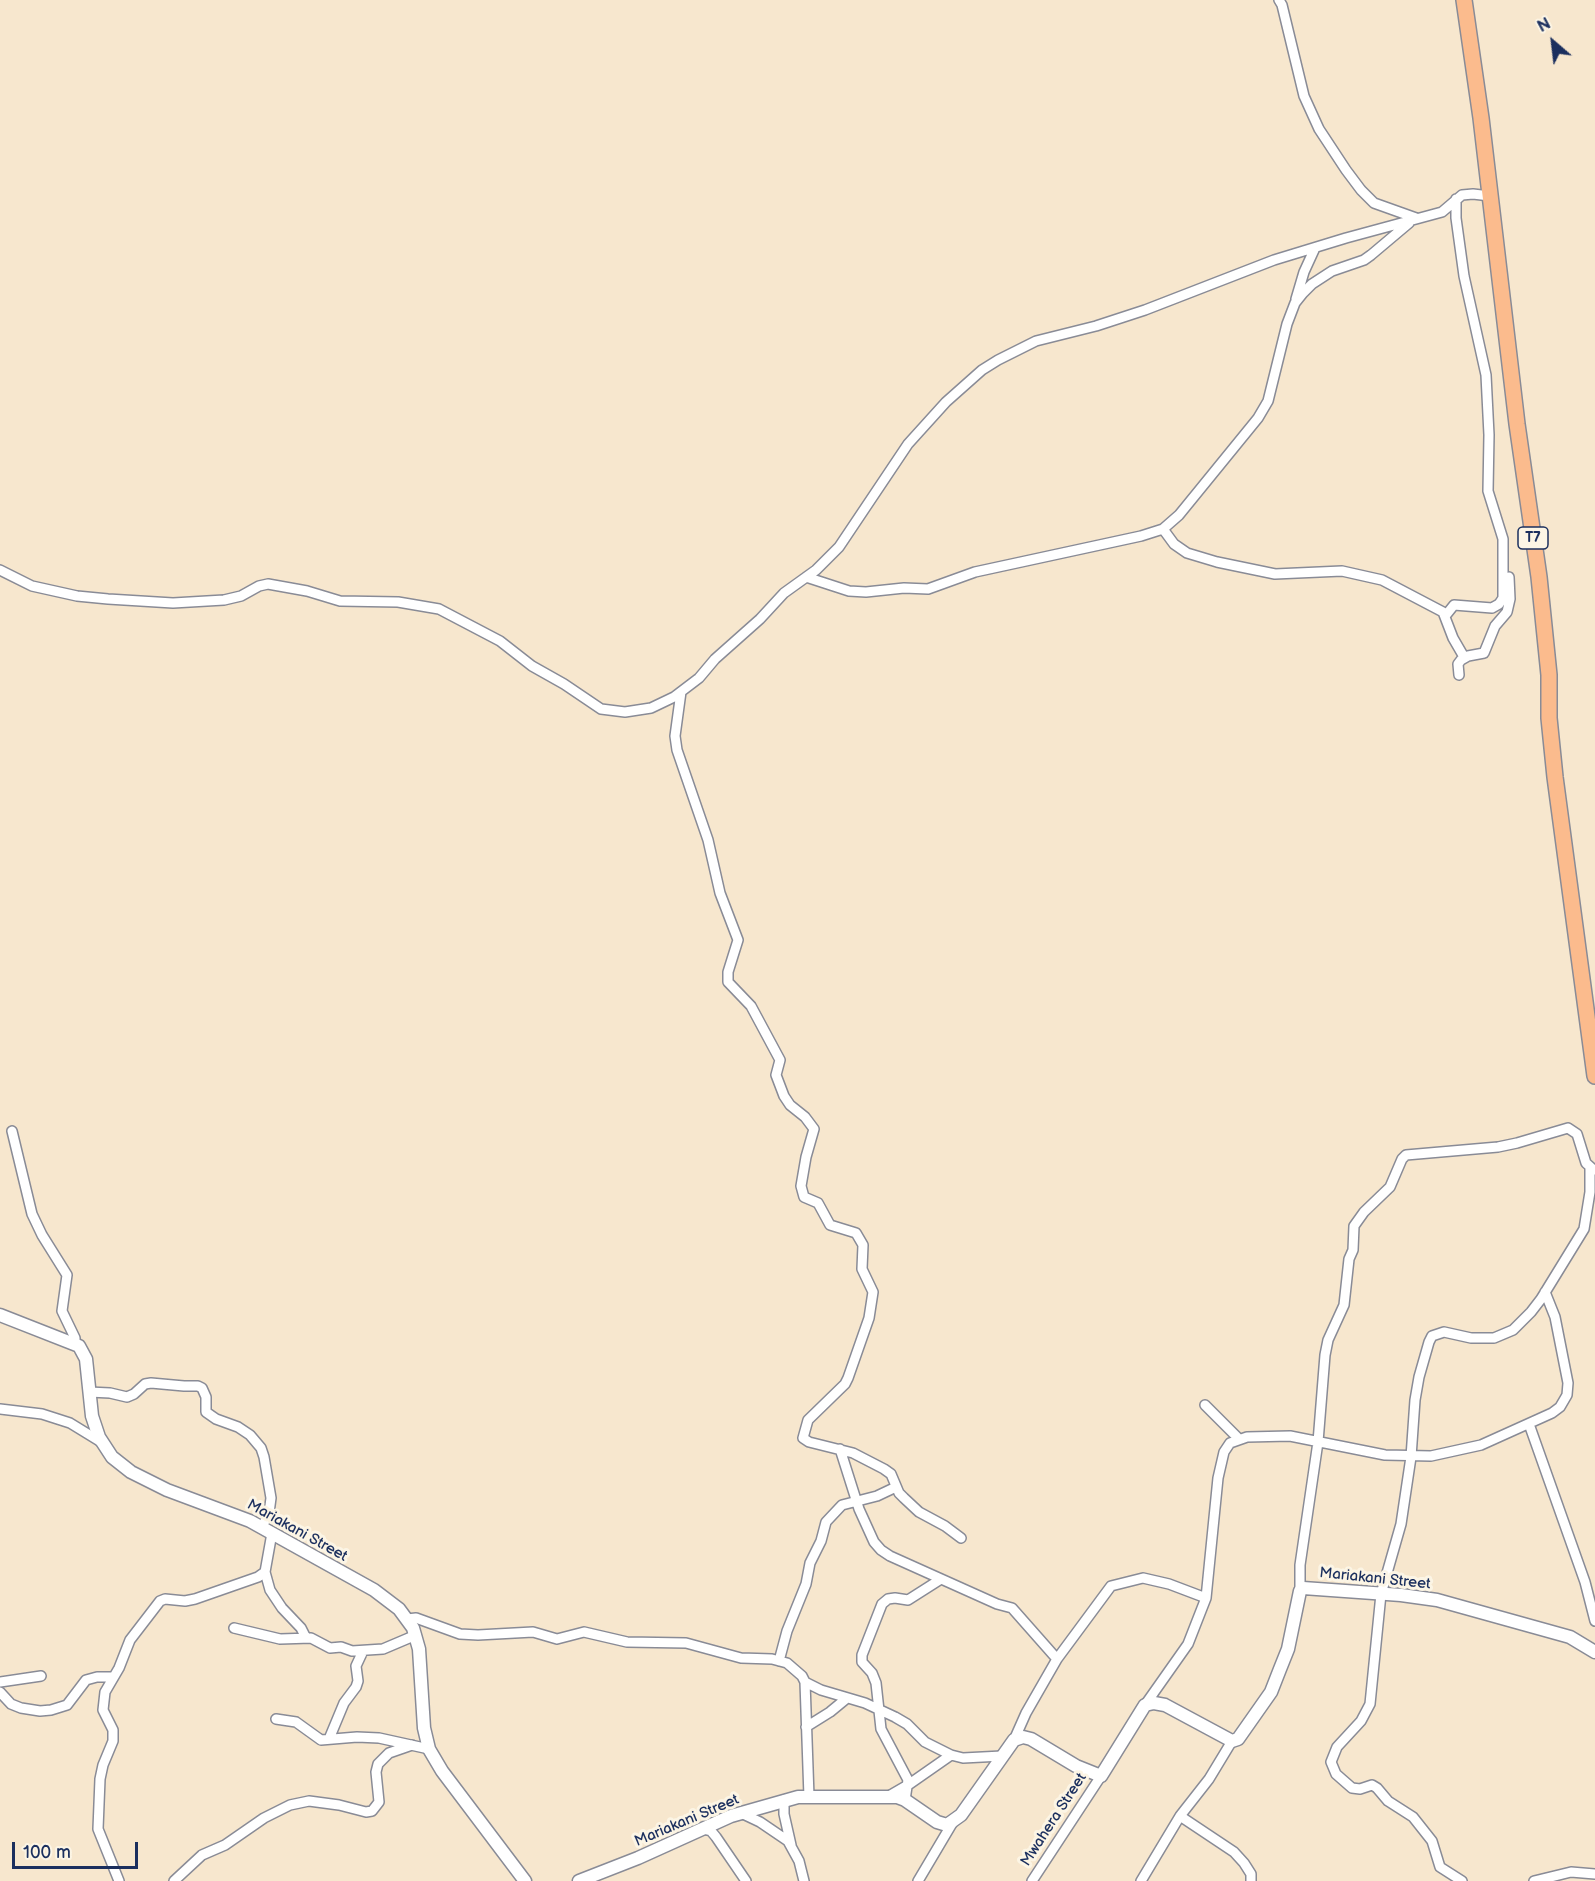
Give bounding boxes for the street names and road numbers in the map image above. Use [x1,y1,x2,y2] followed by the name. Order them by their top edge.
[1518,527,1548,549] road number: T7
[244,1496,350,1566] street label: Mariakani Street
[1319,1564,1431,1594] street label: Mariakani Street
[1017,1770,1091,1870] street label: Mwahera Street
[632,1791,742,1851] street label: Mariakani Street

